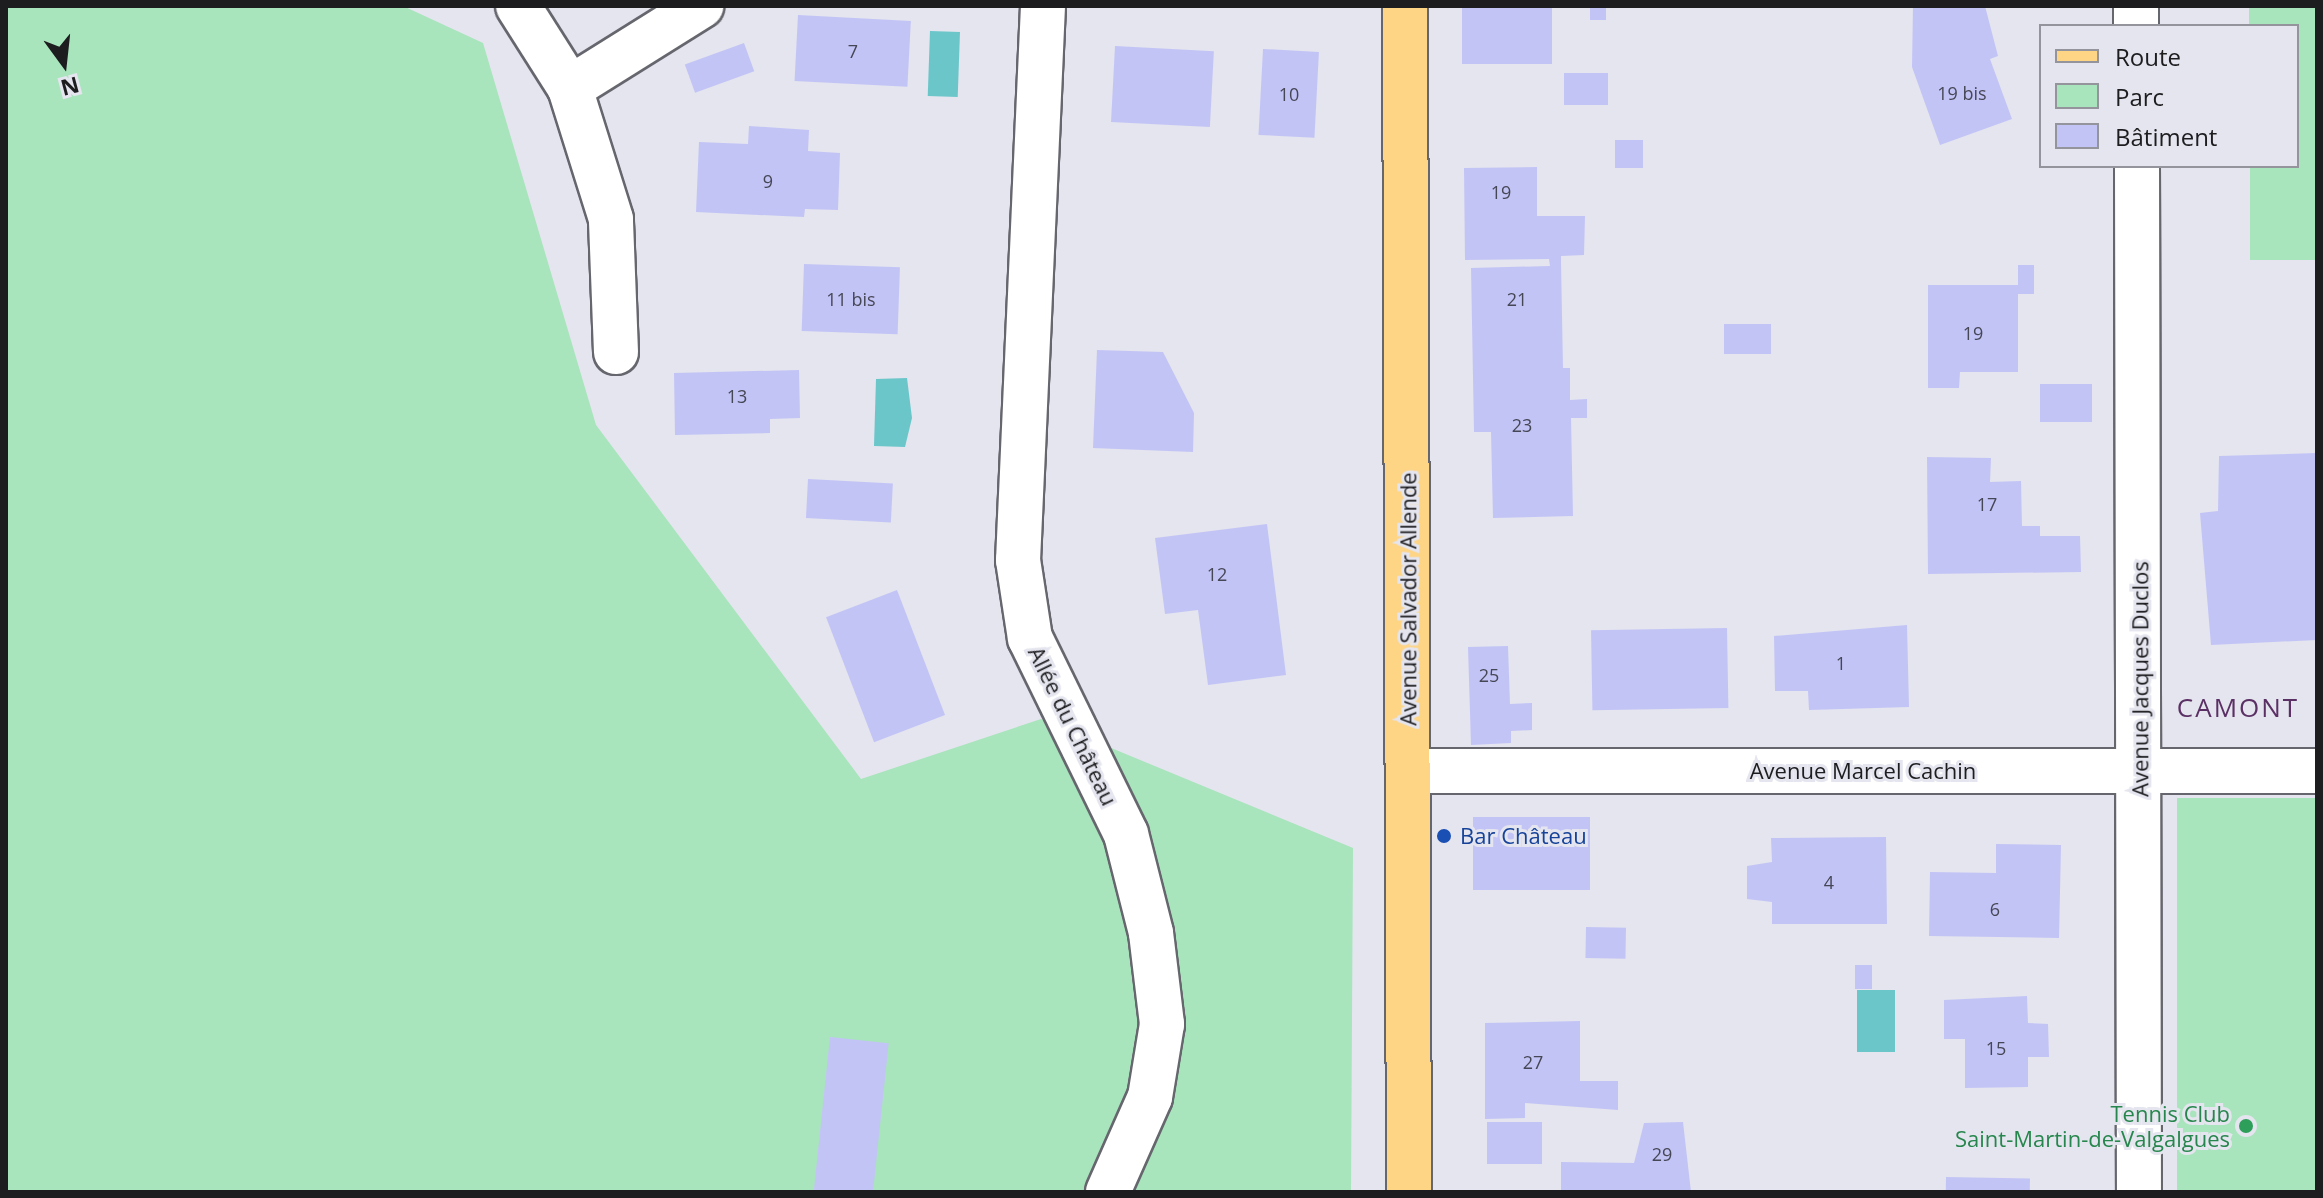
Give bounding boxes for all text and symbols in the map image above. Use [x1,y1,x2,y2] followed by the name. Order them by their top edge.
[24,24,104,104] north arrow
[2039,24,2299,168] legend
[848,40,858,62] house number: 7
[2115,40,2181,73] text: Route
[58,70,83,104] text: N
[2115,80,2164,113] text: Parc
[1937,82,1987,104] house number: 19 bis
[1279,83,1299,105] house number: 10
[2115,120,2217,153] text: Bâtiment
[763,170,773,192] house number: 9
[1491,181,1511,203] house number: 19
[826,288,876,310] house number: 11 bis
[1507,288,1527,310] house number: 21
[1963,322,1983,344] house number: 19
[727,385,747,407] house number: 13
[1512,414,1532,436] house number: 23
[1395,472,1421,726] street label: Avenue Salvador Allende
[1977,493,1997,515] house number: 17
[2127,561,2153,797] street label: Avenue Jacques Duclos
[1207,563,1227,585] house number: 12
[1023,642,1123,810] street label: Allée du Château
[1836,652,1846,674] house number: 1
[1479,664,1499,686] house number: 25
[2177,692,2299,724] district label: CAMONT
[1750,758,1976,784] street label: Avenue Marcel Cachin
[1460,823,1587,849] place label: Bar Château
[1435,827,1453,845] marker: Bar Château
[1824,871,1834,893] house number: 4
[1990,898,2000,920] house number: 6
[1986,1037,2006,1059] house number: 15
[1523,1051,1543,1073] house number: 27
[1955,1100,2230,1152] place label: Tennis Club Saint-Martin-de-Valgalgues
[2237,1117,2255,1135] marker: Tennis Club Saint-Martin-de-Valgalgues
[1652,1143,1672,1165] house number: 29

